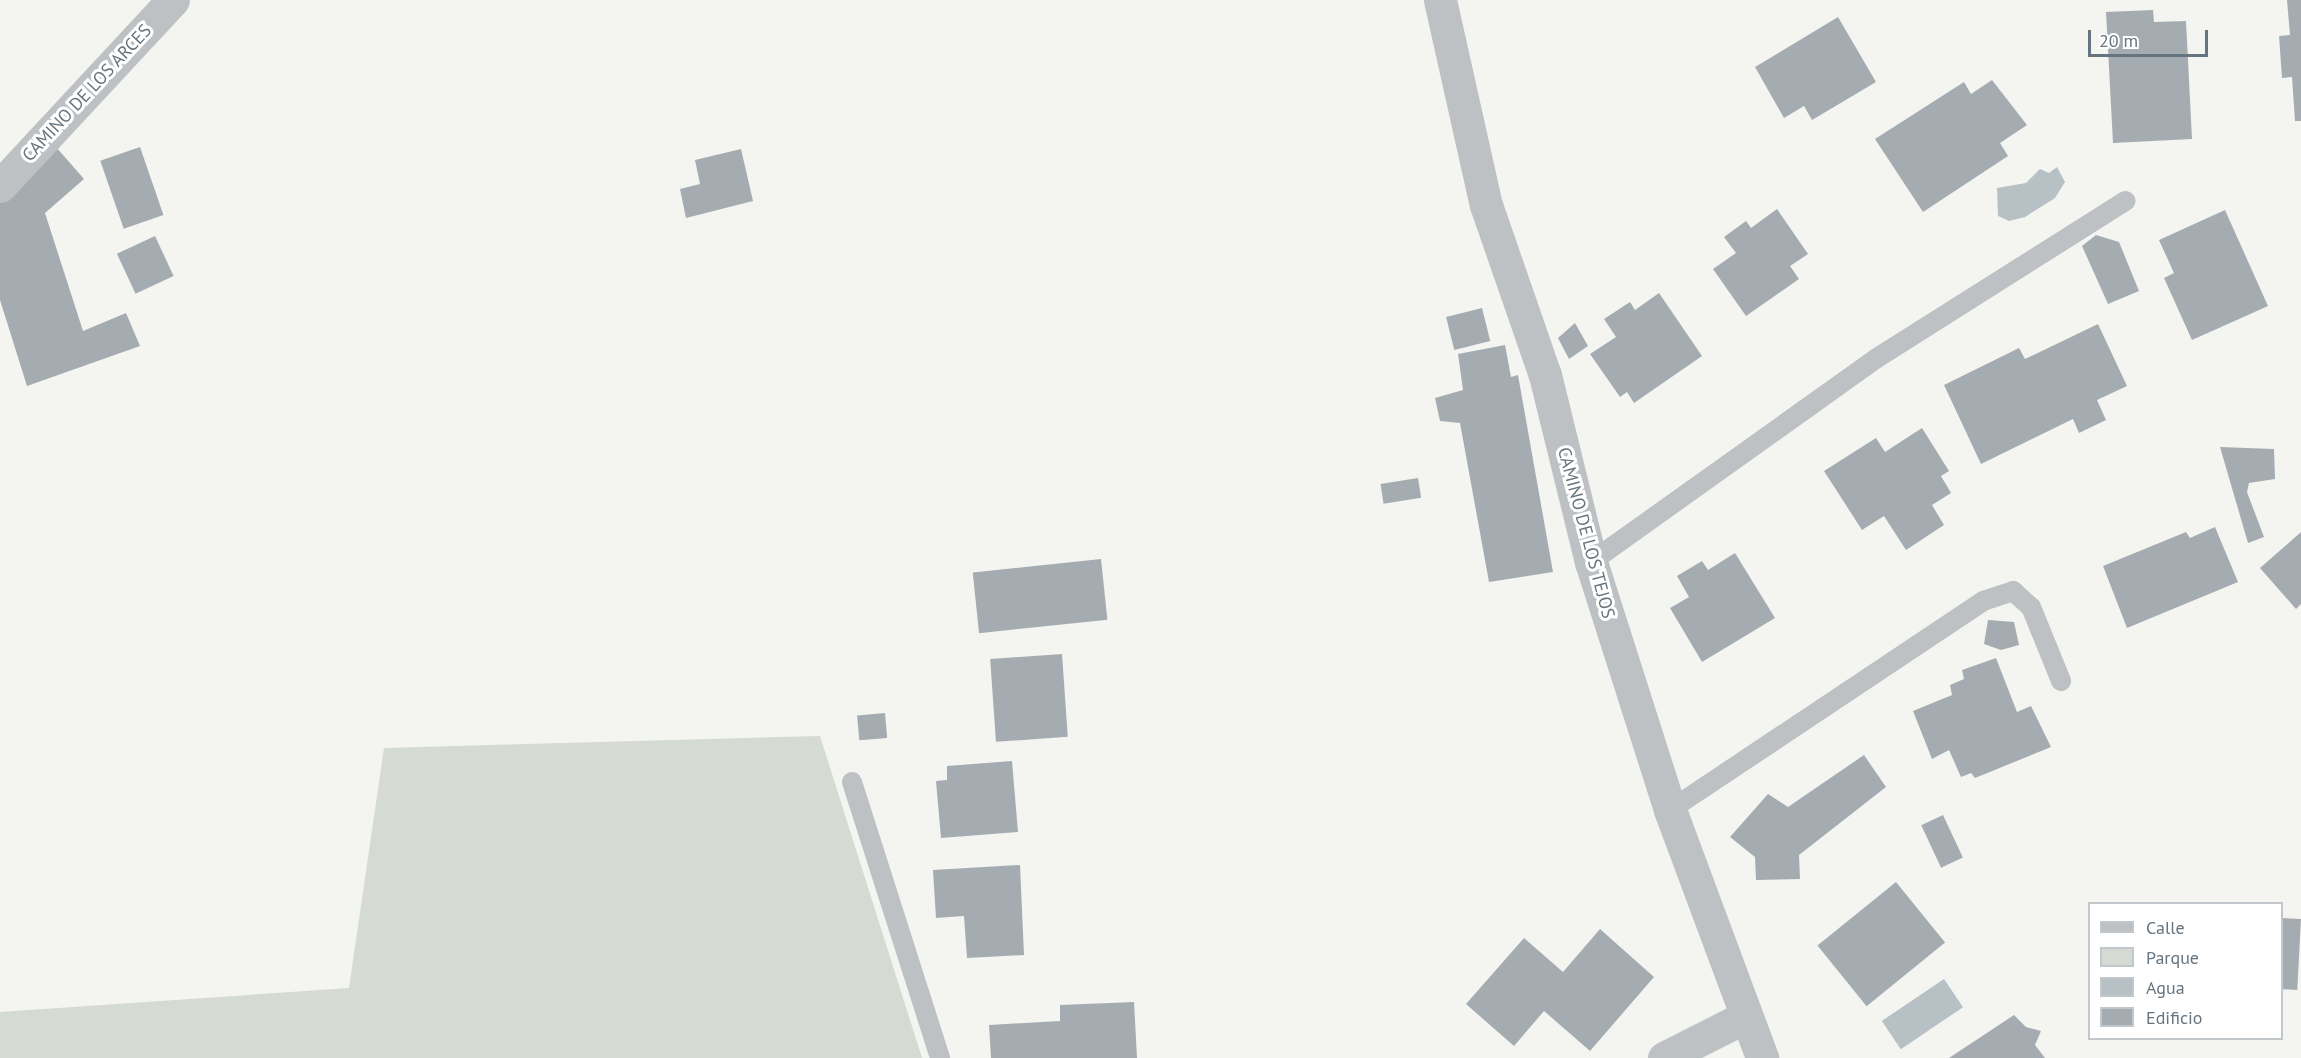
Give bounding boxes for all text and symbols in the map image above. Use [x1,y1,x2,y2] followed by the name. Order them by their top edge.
[2091,18,2211,56] scale bar
[18,20,156,166] street label: CAMINO DE LOS ARCES
[2099,29,2138,52] text: 20 m
[1553,445,1619,621] street label: CAMINO DE LOS TEJOS
[2088,902,2283,1040] legend
[2146,916,2185,939] text: Calle
[2146,946,2199,969] text: Parque
[2146,976,2185,999] text: Agua
[2146,1006,2202,1029] text: Edificio

